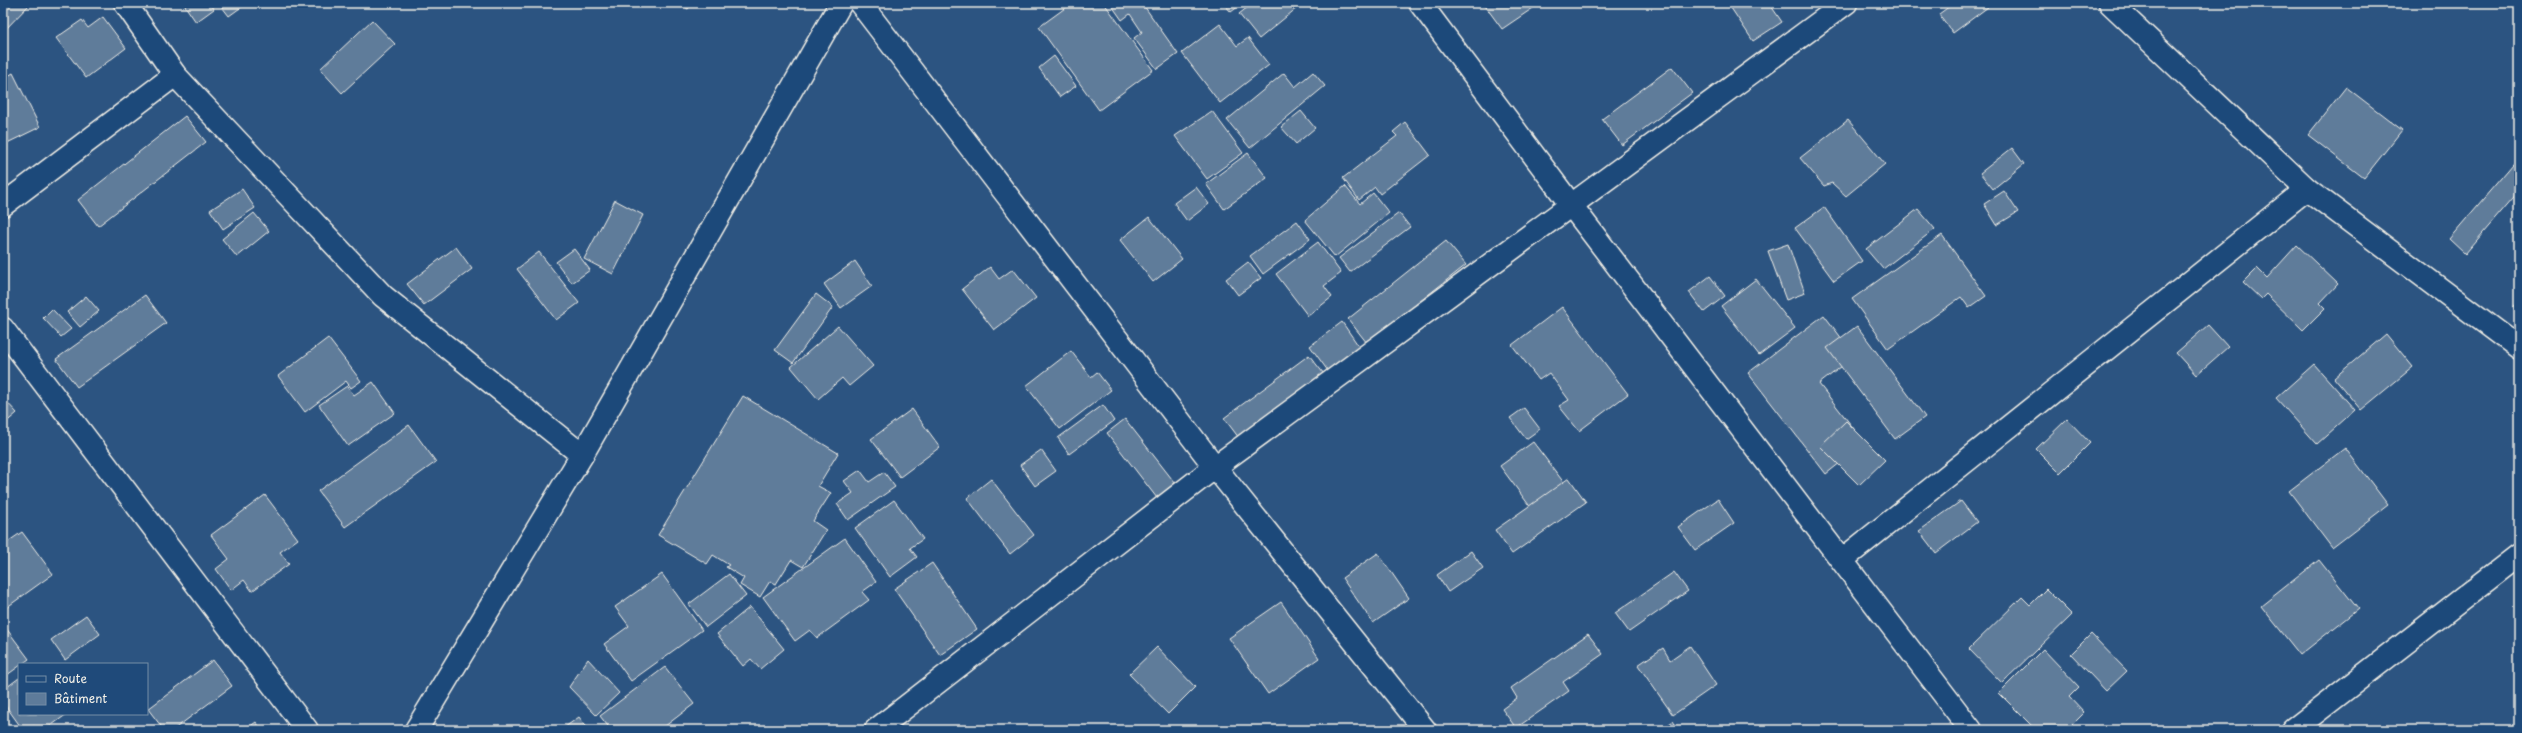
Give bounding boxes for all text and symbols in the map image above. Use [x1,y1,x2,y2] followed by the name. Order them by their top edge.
[18,663,148,715] legend
[54,669,87,687] text: Route
[54,689,107,707] text: Bâtiment

